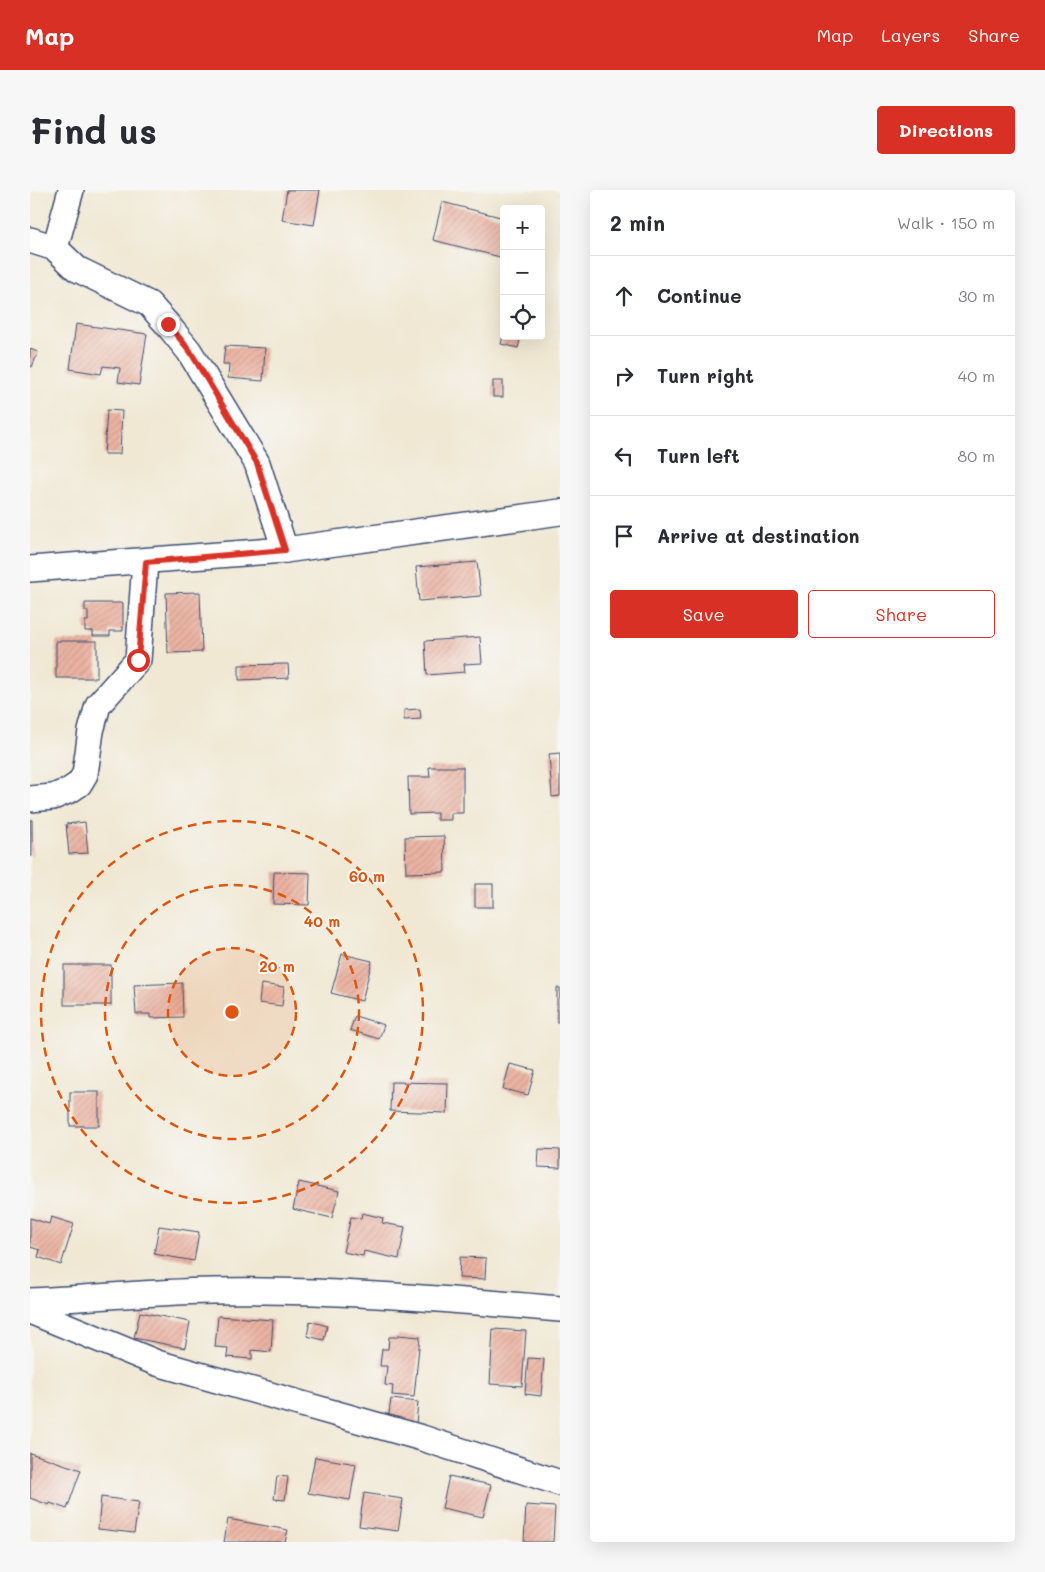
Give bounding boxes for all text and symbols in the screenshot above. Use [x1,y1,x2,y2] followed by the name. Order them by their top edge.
[25,20,74,51] text: Map
[817,23,853,47] text: Map
[881,23,940,47] text: Layers
[968,23,1020,47] text: Share
[877,106,1015,154] button: Directions
[30,107,157,153] text: Find us
[500,205,545,340] map controls
[500,205,545,250] button: +
[610,209,665,236] text: 2 min
[897,212,995,233] text: Walk · 150 m
[500,250,545,295] button: −
[610,282,638,310] icon: ahead
[657,283,742,308] text: Continue
[958,285,995,306] text: 30 m
[500,295,545,340] button: locate
[157,313,180,336] route end
[610,362,638,390] icon: right
[657,363,754,388] text: Turn right
[958,365,995,386] text: 40 m
[610,442,638,470] icon: left
[657,443,740,468] text: Turn left
[958,445,995,466] text: 80 m
[610,522,638,550] icon: arrive
[657,523,860,548] text: Arrive at destination
[610,590,798,638] button: Save
[808,590,995,638] button: Share
[127,649,150,672] route start
[349,866,385,886] text: 60 m
[304,911,340,931] text: 40 m
[259,956,295,976] text: 20 m
[223,1003,241,1021] centre of rings

